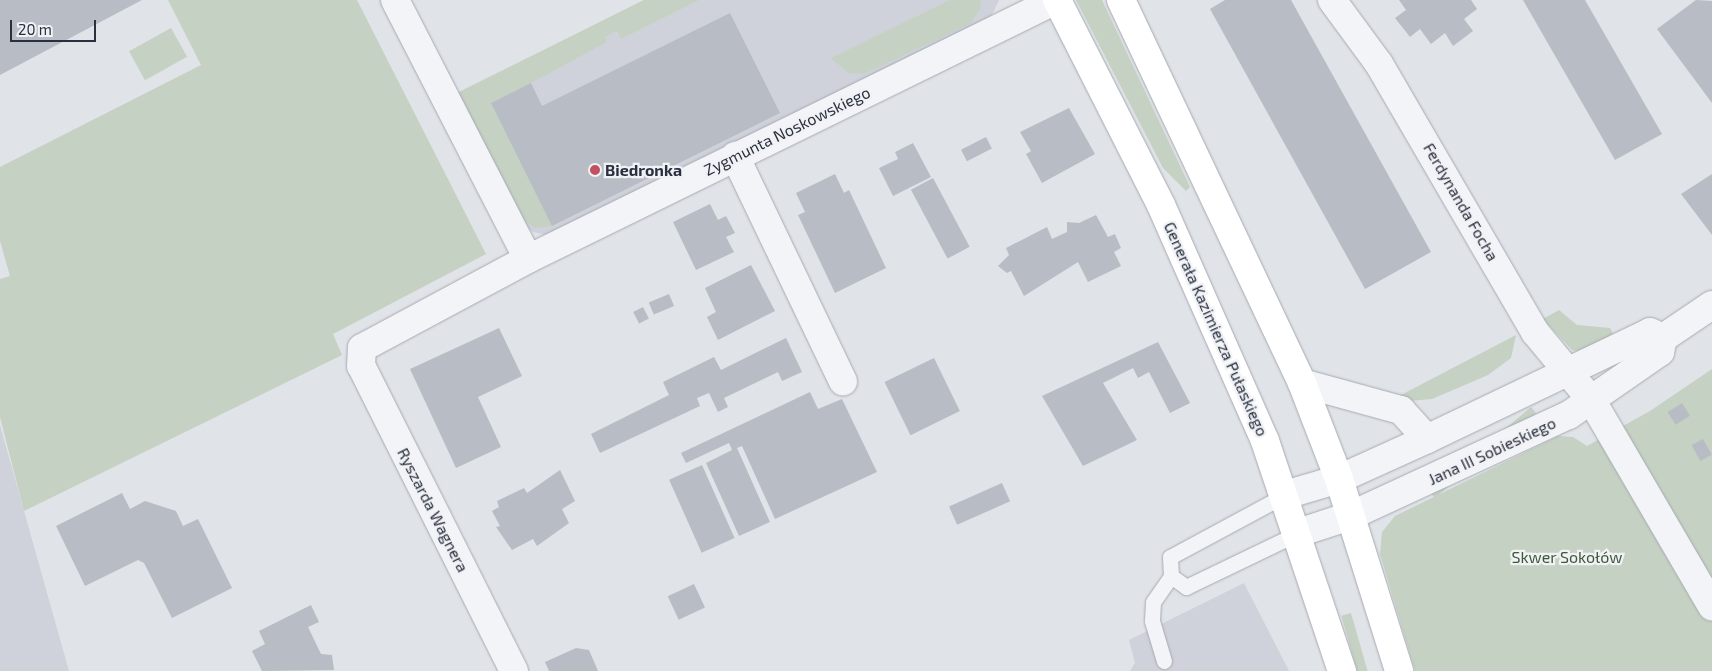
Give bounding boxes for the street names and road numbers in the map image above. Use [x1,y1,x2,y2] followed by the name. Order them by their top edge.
[701,82,873,180] street label: Zygmunta Noskowskiego
[1419,140,1503,264] street label: Ferdynanda Focha
[1160,219,1272,439] street label: Generała Kazimierza Pułaskiego
[1425,413,1559,489] street label: Jana III Sobieskiego
[393,445,473,575] street label: Ryszarda Wagnera

